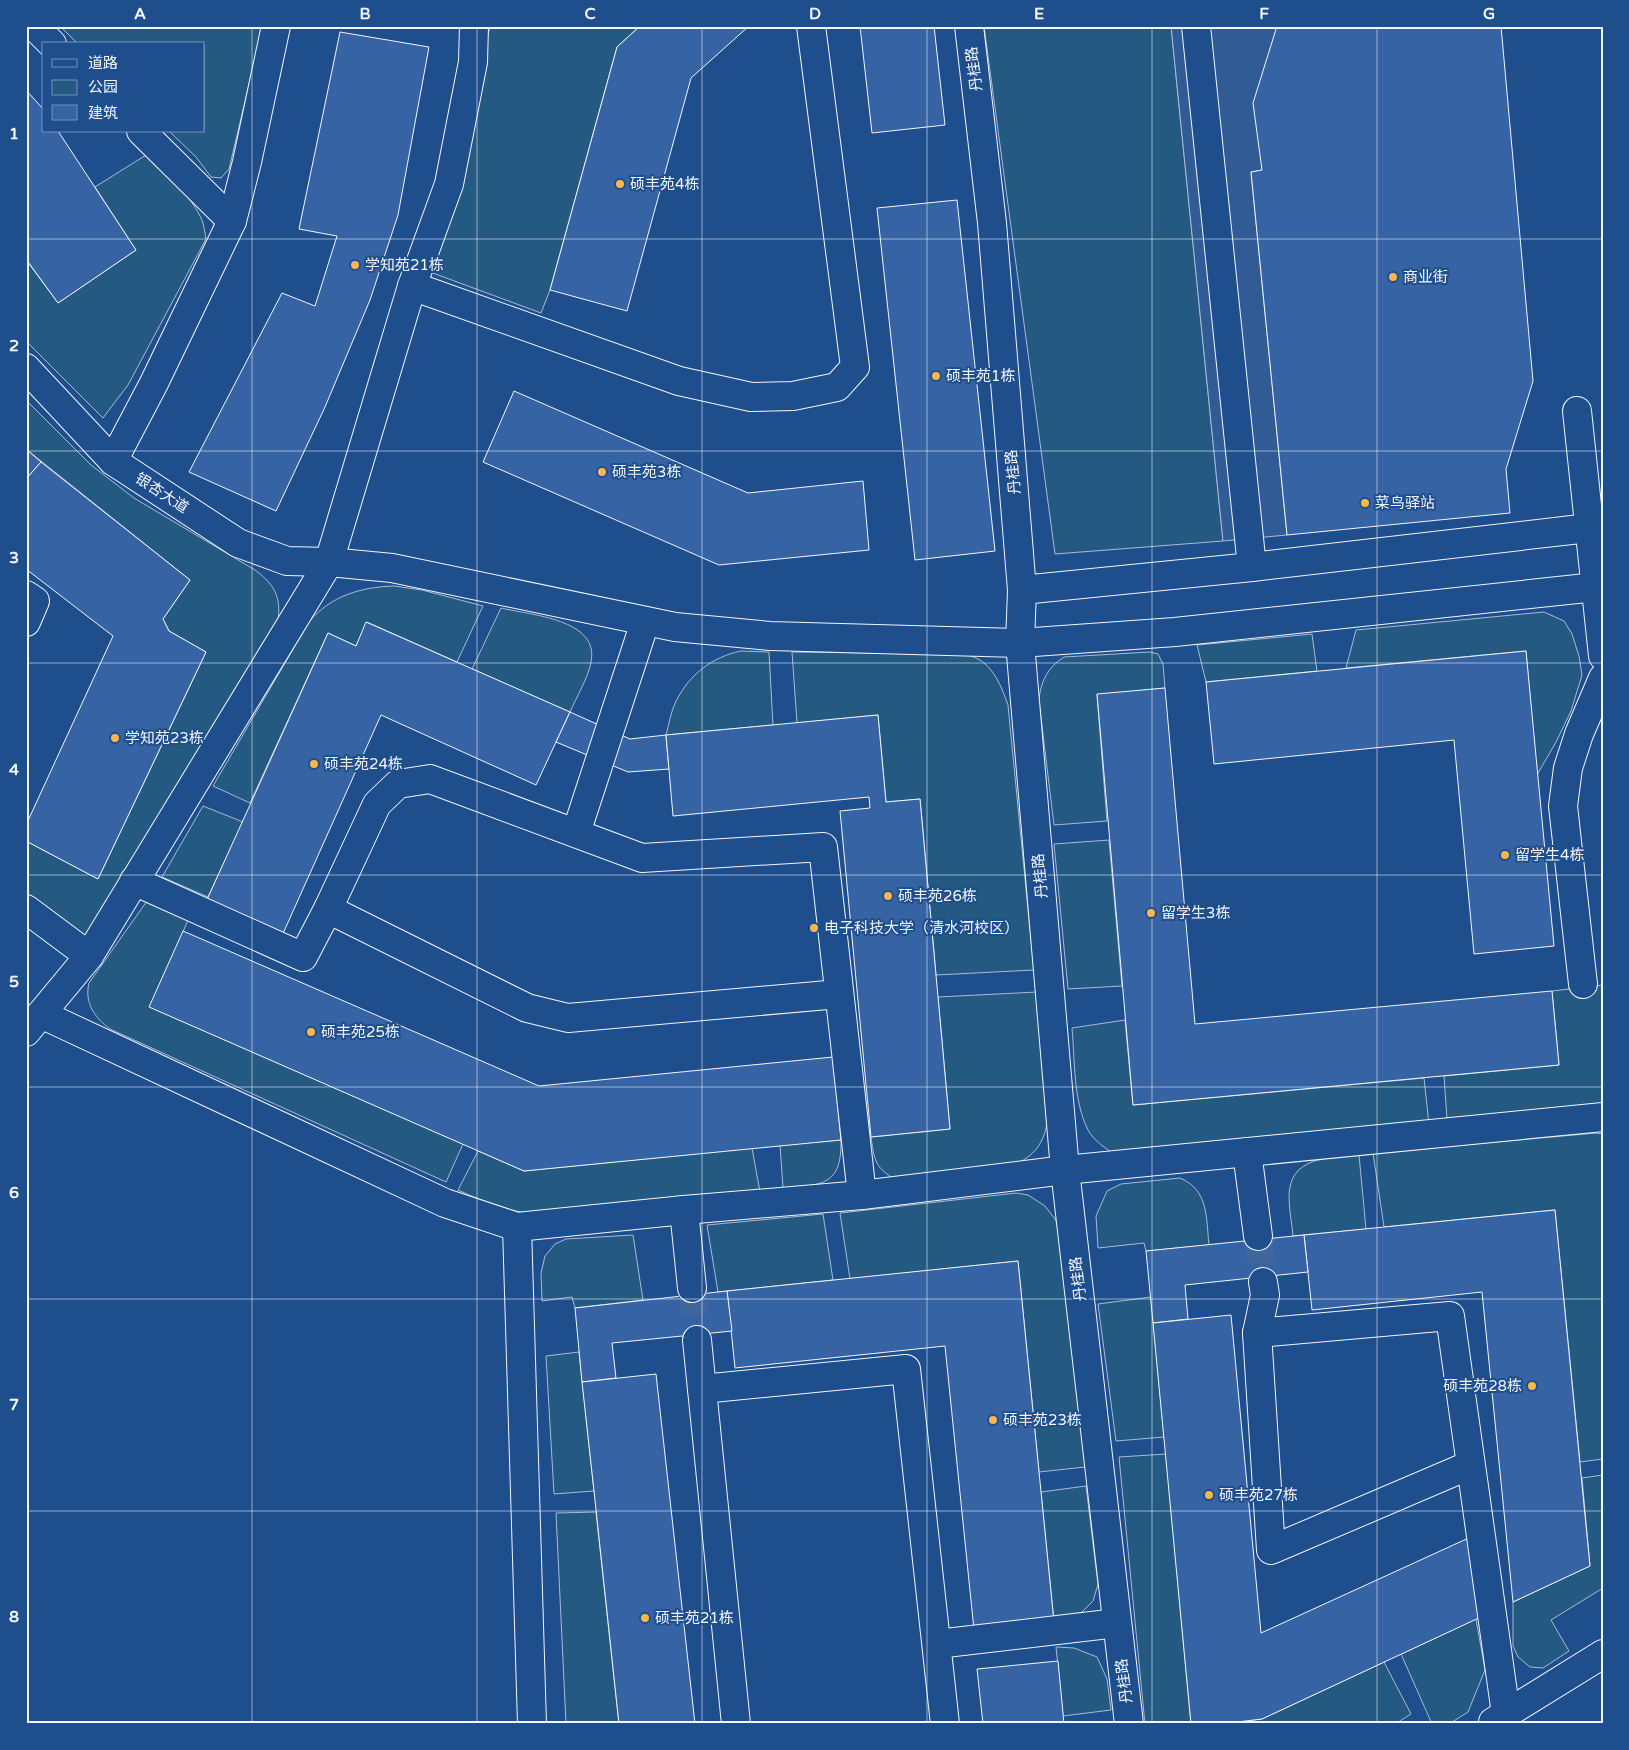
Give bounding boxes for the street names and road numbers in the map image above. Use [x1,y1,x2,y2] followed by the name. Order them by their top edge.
[962,46,986,92] street label: 丹桂路
[1002,449,1024,495] street label: 丹桂路
[132,469,192,517] street label: 银杏大道
[1029,853,1051,899] street label: 丹桂路
[1066,1256,1090,1302] street label: 丹桂路
[1112,1658,1136,1704] street label: 丹桂路

